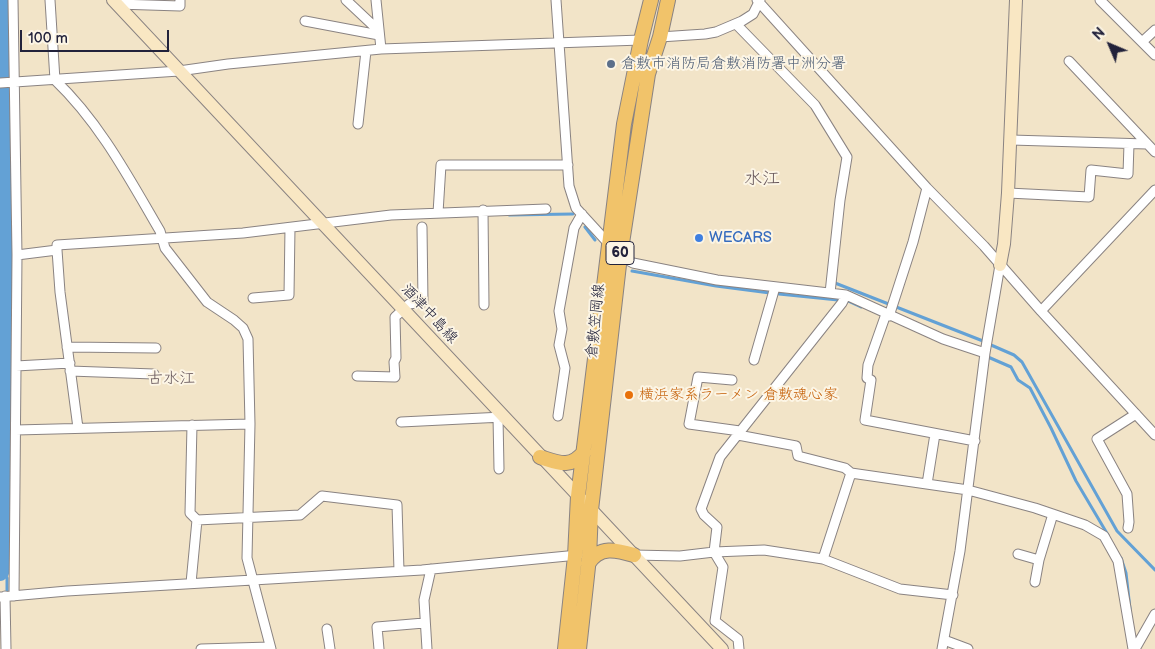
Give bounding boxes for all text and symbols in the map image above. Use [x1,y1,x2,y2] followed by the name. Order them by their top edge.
[22,20,171,52] scale bar
[1085,20,1135,70] north arrow
[1089,24,1109,44] text: N
[28,29,68,48] text: 100 m
[621,55,846,73] place label: 倉敷市消防局倉敷消防署中洲分署
[605,58,617,70] marker: 倉敷市消防局倉敷消防署中洲分署
[744,168,780,190] district label: 水江
[709,229,772,247] place label: WECARS
[693,232,705,244] marker: WECARS
[606,242,634,264] road number: 60
[397,280,461,348] street label: 酒津中島線
[583,283,609,359] street label: 倉敷笠岡線
[147,369,195,389] district label: 古水江
[639,386,838,404] place label: 横浜家系ラーメン 倉敷魂心家
[623,389,635,401] marker: 横浜家系ラーメン 倉敷魂心家

